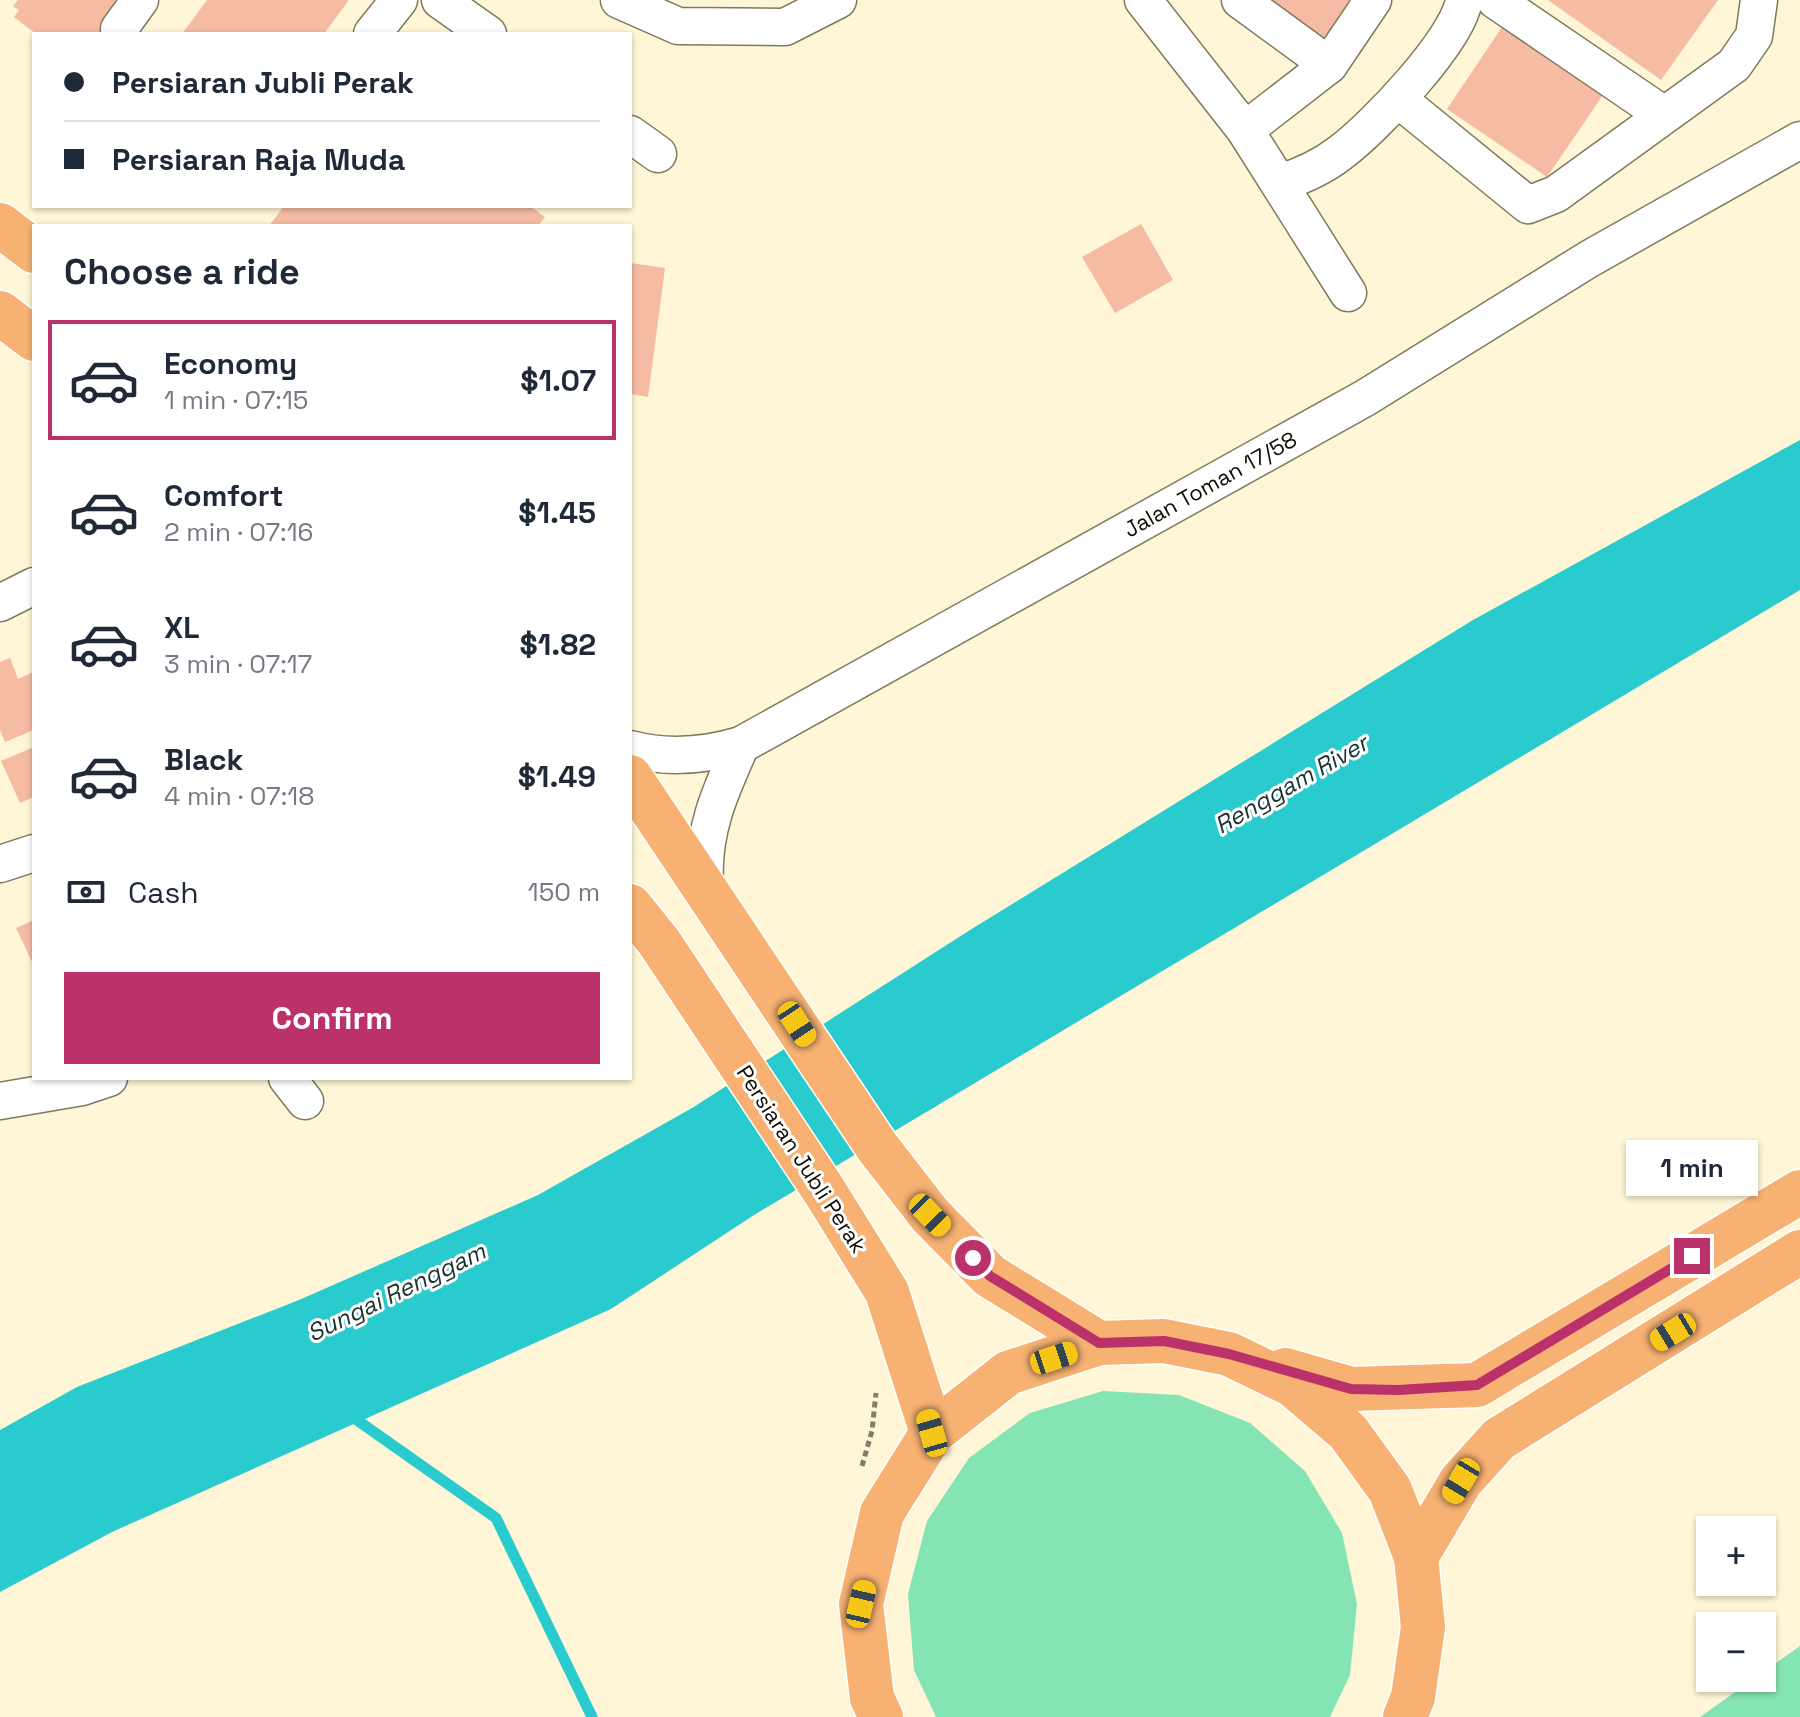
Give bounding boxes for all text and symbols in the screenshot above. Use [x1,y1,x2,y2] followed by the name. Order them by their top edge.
[112,63,414,102] text: Persiaran Jubli Perak
[112,140,405,179] text: Persiaran Raja Muda
[64,249,300,295] text: Choose a ride
[68,344,140,416] icon: car
[164,344,297,383] text: Economy
[520,361,596,400] text: $1.07
[164,383,308,417] text: 1 min · 07:15
[1119,425,1301,543] street label: Jalan Toman 17/58
[68,476,140,548] icon: car
[164,476,283,515] text: Comfort
[518,493,596,532] text: $1.45
[164,515,313,549] text: 2 min · 07:16
[68,608,140,680] icon: car
[164,608,200,647] text: XL
[520,625,596,664] text: $1.82
[164,647,312,681] text: 3 min · 07:17
[1209,726,1376,840] water label: Renggam River
[68,740,140,812] icon: car
[164,740,243,779] text: Black
[518,757,596,796] text: $1.49
[164,779,314,813] text: 4 min · 07:18
[64,870,108,914] icon: cash
[128,873,199,912] text: Cash
[528,875,600,909] text: 150 m
[64,972,600,1064] button: Confirm
[774,997,820,1051] car
[731,1060,873,1258] street label: Persiaran Jubli Perak
[1626,1140,1758,1196] callout: 1 min
[1660,1151,1724,1185] text: 1 min
[905,1189,955,1241] car
[302,1235,492,1349] water label: Sungai Renggam
[1674,1238,1710,1274] route end
[955,1240,991,1276] route start
[1646,1309,1700,1355] car
[1027,1339,1081,1377] car
[914,1407,950,1459] car
[1438,1454,1484,1508] car
[1696,1516,1776,1692] map controls
[1696,1516,1776,1596] button: +
[844,1578,878,1630] car
[1696,1612,1776,1692] button: −

